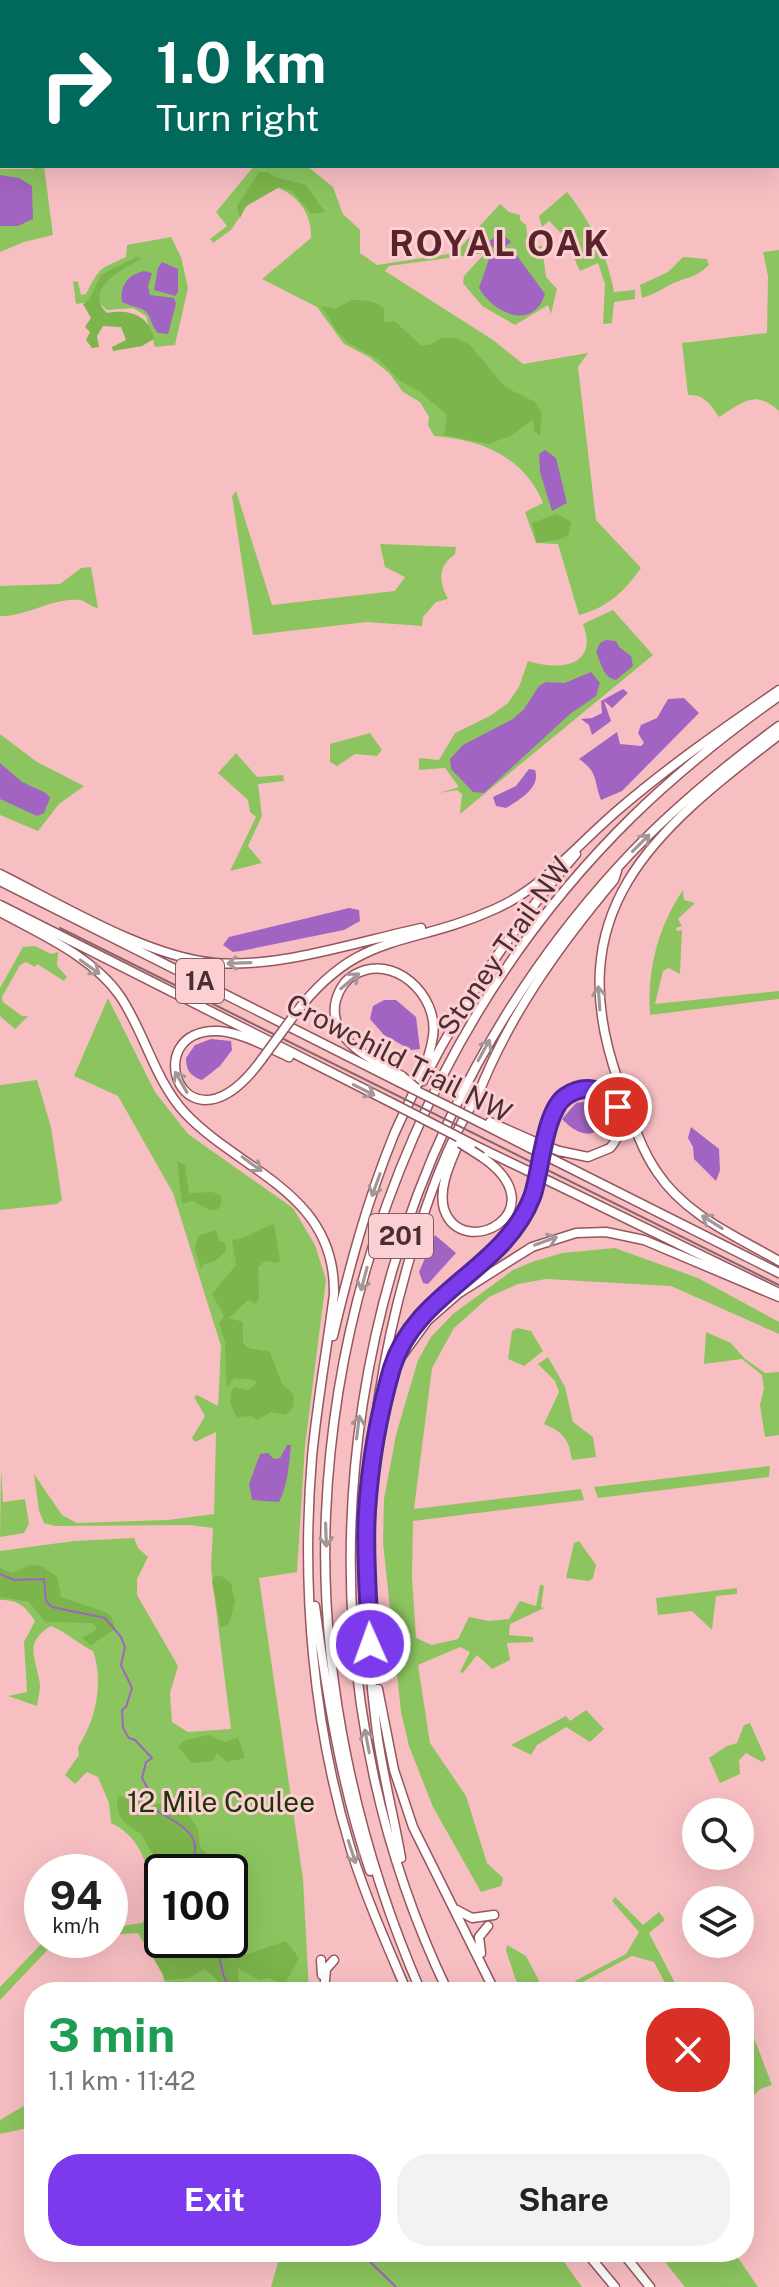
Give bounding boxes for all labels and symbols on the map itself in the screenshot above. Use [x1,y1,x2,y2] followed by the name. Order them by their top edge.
[389,222,611,264] district label: ROYAL OAK
[631,833,650,853] one-way arrow
[430,850,577,1041] street label: Stoney Trail NW
[226,955,253,970] one-way arrow
[79,959,101,975] one-way arrow
[176,959,224,1003] road number: 1A
[340,973,361,991] one-way arrow
[591,985,606,1012] one-way arrow
[281,986,518,1129] street label: Crowchild Trail NW
[476,1039,492,1062] one-way arrow
[173,1072,189,1094] one-way arrow
[584,1073,652,1141] pin
[352,1082,376,1098] one-way arrow
[240,1155,262,1172] one-way arrow
[368,1172,383,1197] one-way arrow
[701,1213,724,1229] one-way arrow
[369,1214,433,1258] road number: 201
[533,1233,558,1247] one-way arrow
[356,1265,371,1291] one-way arrow
[351,1415,366,1440] one-way arrow
[319,1521,334,1548] one-way arrow
[328,1602,412,1686] position arrow
[359,1729,374,1755] one-way arrow
[127,1785,315,1818] park label: 12 Mile Coulee
[345,1838,360,1864] one-way arrow
[144,1854,248,1958] speed limit sign: 100

